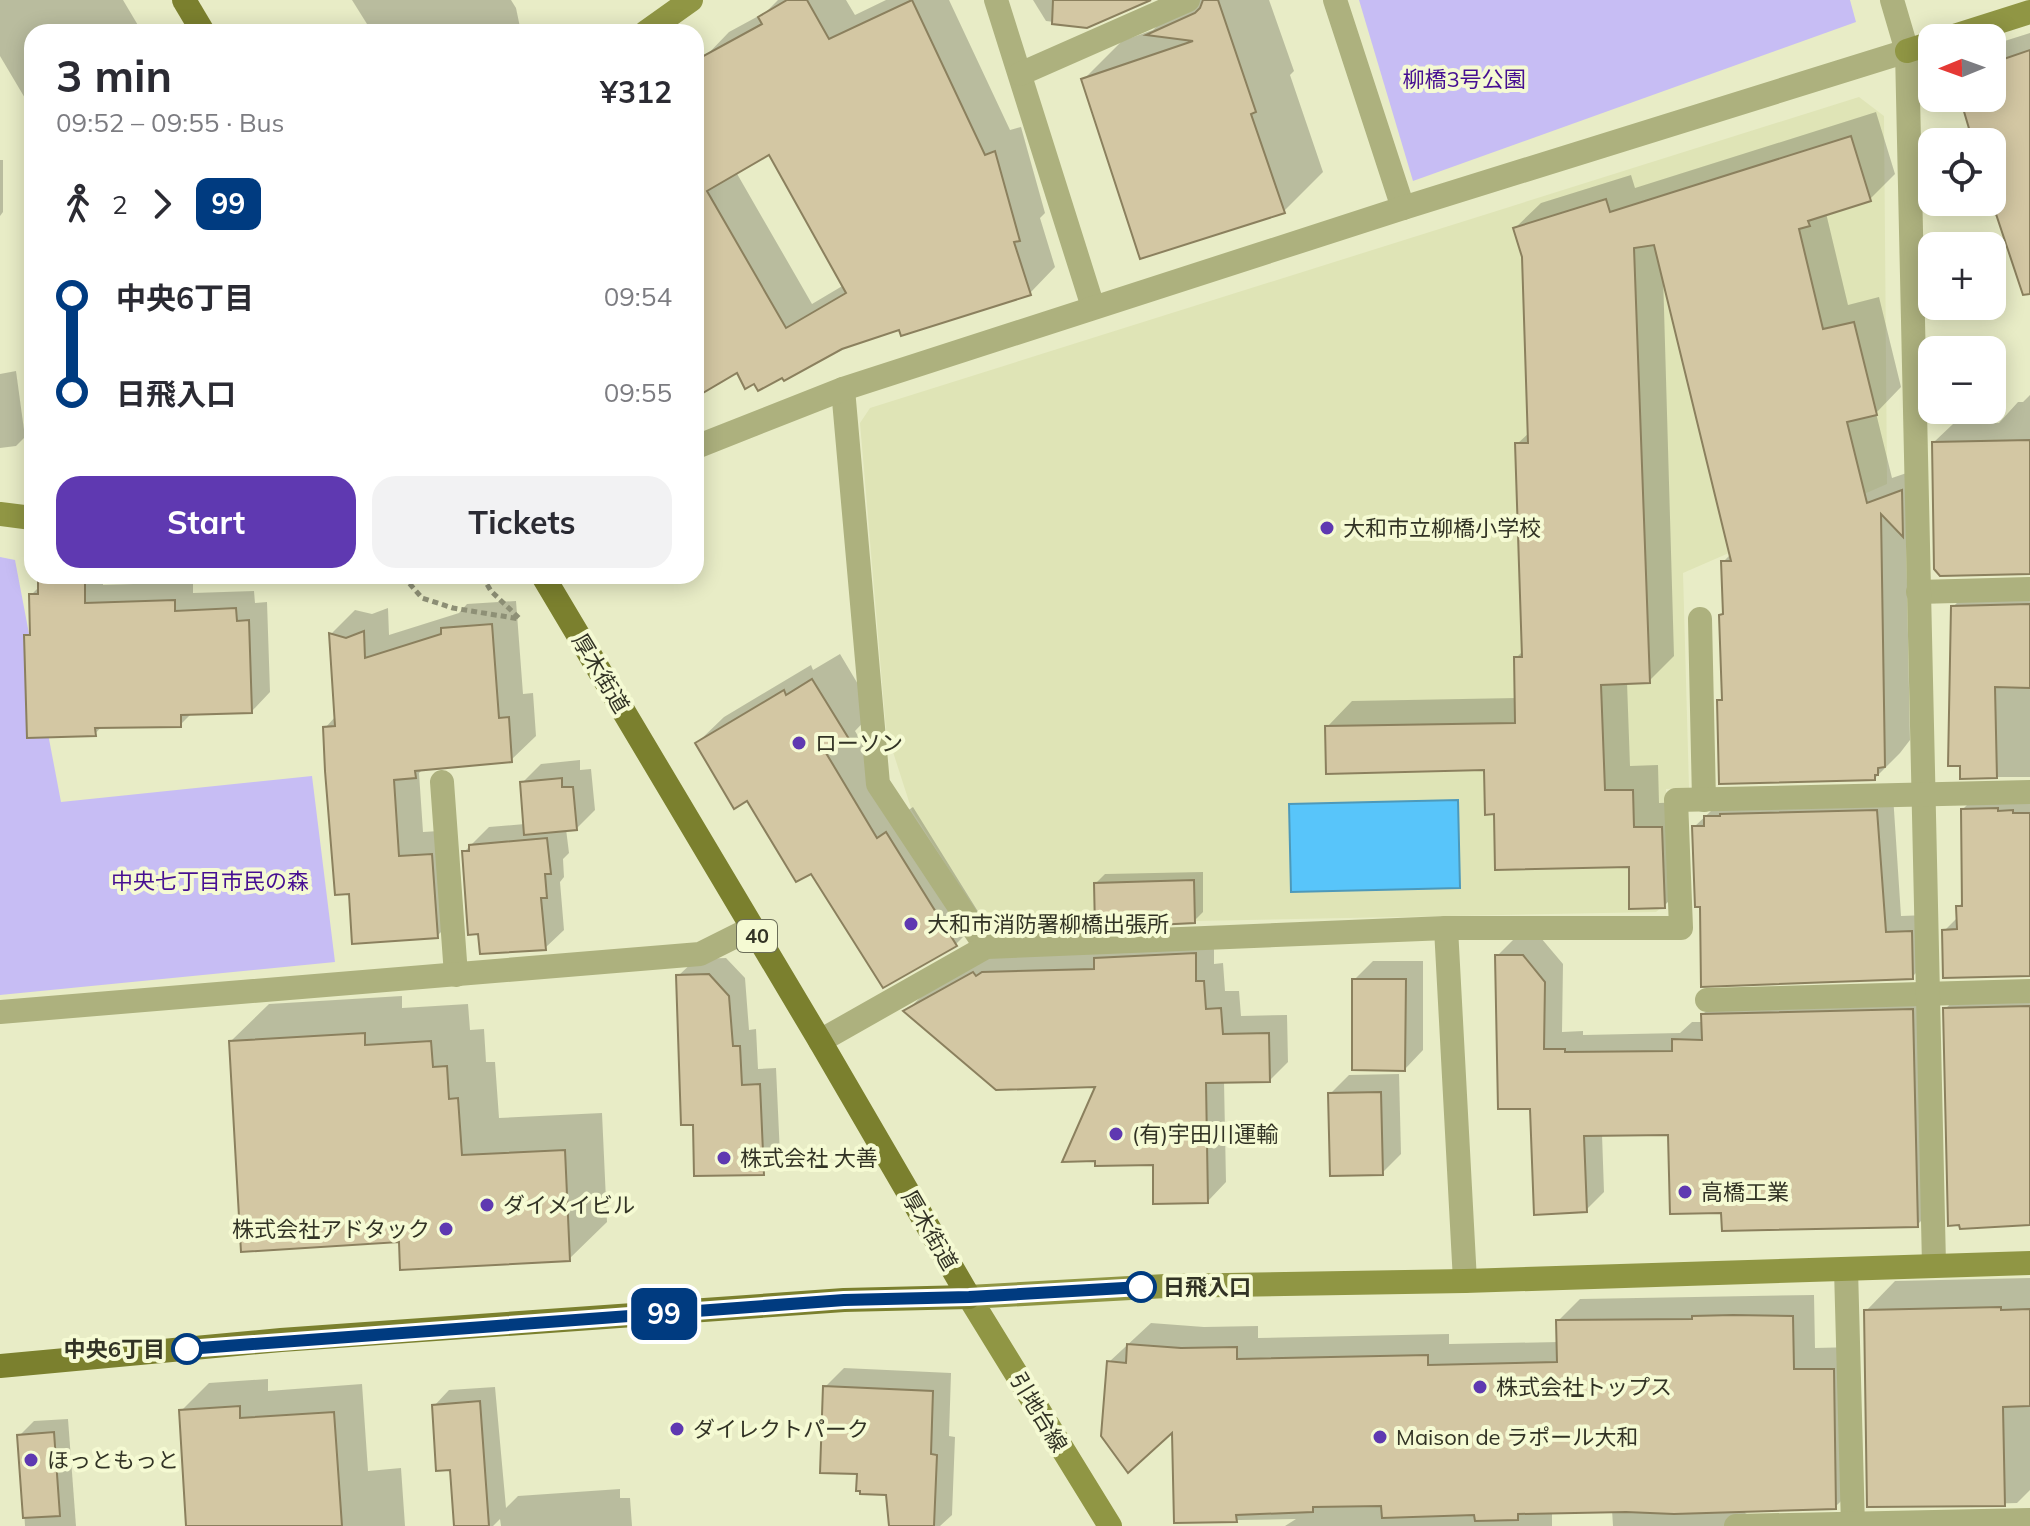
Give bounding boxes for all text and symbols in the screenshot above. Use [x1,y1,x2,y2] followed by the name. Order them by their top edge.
[1918,24,2006,112] north arrow
[1918,24,2006,424] map controls
[56,48,172,103] text: 3 min
[1402,65,1526,93] park label: 柳橋3号公園
[600,73,672,111] text: ¥312
[56,106,285,139] text: 09:52 – 09:55 · Bus
[1918,128,2006,216] button: locate
[56,182,100,226] icon: walk
[140,182,184,226] icon: forward
[212,186,245,221] text: 99
[112,188,128,221] text: 2
[1918,232,2006,320] button: +
[116,279,254,317] text: 中央6丁目
[604,280,672,313] text: 09:54
[1918,336,2006,424] button: −
[116,375,236,413] text: 日飛入口
[604,376,672,409] text: 09:55
[56,476,356,568] button: Start
[372,476,672,568] button: Tickets
[1343,514,1541,542] place label: 大和市立柳橋小学校
[1318,519,1336,537] marker: 大和市立柳橋小学校
[566,628,636,718] street label: 厚木街道
[815,729,903,757] place label: ローソン
[790,734,808,752] marker: ローソン
[111,867,309,895] park label: 中央七丁目市民の森
[927,910,1169,938] place label: 大和市消防署柳橋出張所
[902,915,920,933] marker: 大和市消防署柳橋出張所
[737,920,777,952] road number: 40
[1132,1120,1278,1148] place label: (有)宇田川運輸
[1107,1125,1125,1143] marker: (有)宇田川運輸
[740,1144,878,1172] place label: 株式会社 大善
[715,1149,733,1167] marker: 株式会社 大善
[1701,1178,1789,1206] place label: 高橋工業
[1676,1183,1694,1201] marker: 高橋工業
[896,1185,964,1275] street label: 厚木街道
[503,1191,635,1219] place label: ダイメイビル
[478,1196,496,1214] marker: ダイメイビル
[232,1215,430,1243] place label: 株式会社アドタック
[437,1220,455,1238] marker: 株式会社アドタック
[1126,1272,1156,1302] marker: 日飛入口
[1163,1273,1251,1301] place label: 日飛入口
[628,1288,700,1340] line badge: 99
[647,1296,681,1331] text: 99
[172,1334,202,1364] marker: 中央6丁目
[64,1335,165,1363] place label: 中央6丁目
[1004,1367,1074,1457] street label: 引地台線
[1496,1373,1672,1401] place label: 株式会社トップス
[1471,1378,1489,1396] marker: 株式会社トップス
[693,1415,869,1443] place label: ダイレクトパーク
[668,1420,686,1438] marker: ダイレクトパーク
[1396,1423,1638,1451] place label: Maison de ラポール大和
[1371,1428,1389,1446] marker: Maison de ラポール大和
[47,1446,179,1474] place label: ほっともっと
[22,1451,40,1469] marker: ほっともっと

